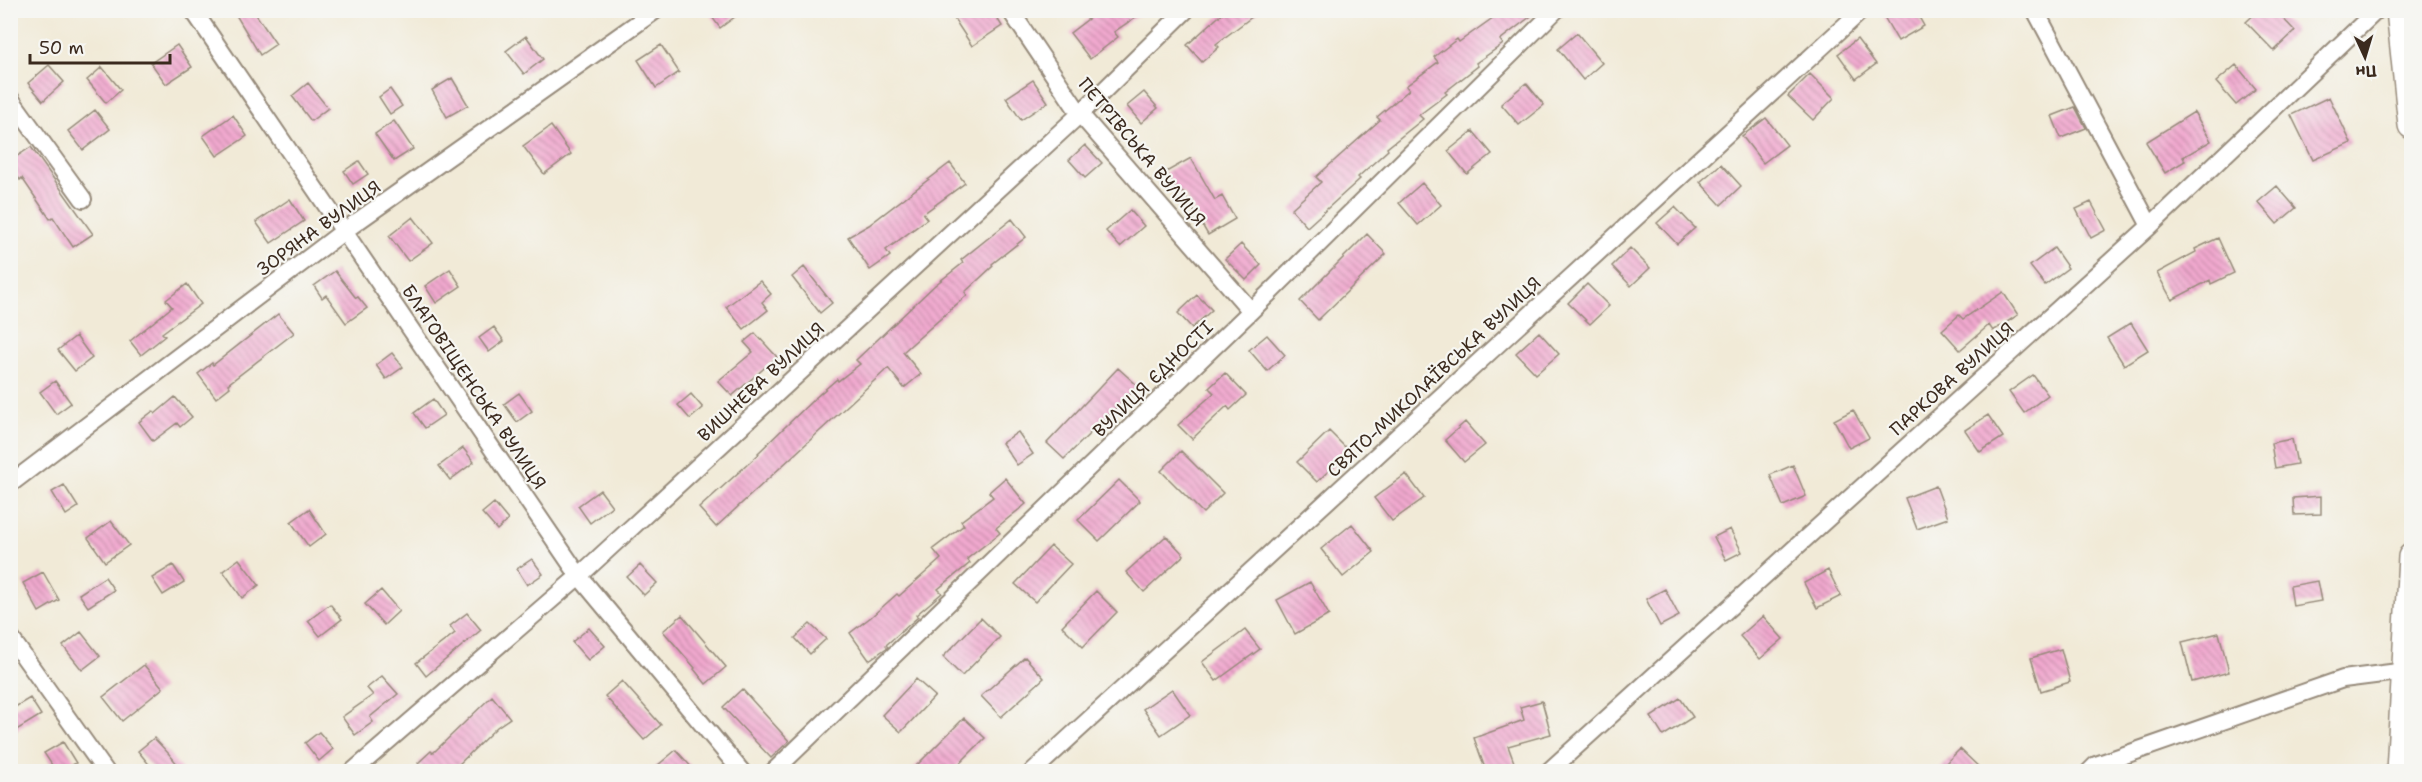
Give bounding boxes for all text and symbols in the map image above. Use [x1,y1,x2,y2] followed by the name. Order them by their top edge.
[30,27,170,65] scale bar
[2335,27,2395,87] north arrow
[39,36,84,60] text: 50 m
[2355,60,2377,83] text: Пн
[1073,73,1211,231] street label: ПЕТРІВСЬКА ВУЛИЦЯ
[252,175,386,281] street label: ЗОРЯНА ВУЛИЦЯ
[1322,271,1546,483] street label: СВЯТО-МИКОЛАЇВСЬКА ВУЛИЦЯ
[396,280,552,494] street label: БЛАГОВІЩЕНСЬКА ВУЛИЦЯ
[1088,315,1218,443] street label: ВУЛИЦЯ ЄДНОСТІ
[692,317,830,447] street label: ВИШНЕВА ВУЛИЦЯ
[1885,317,2019,441] street label: ПАРКОВА ВУЛИЦЯ

